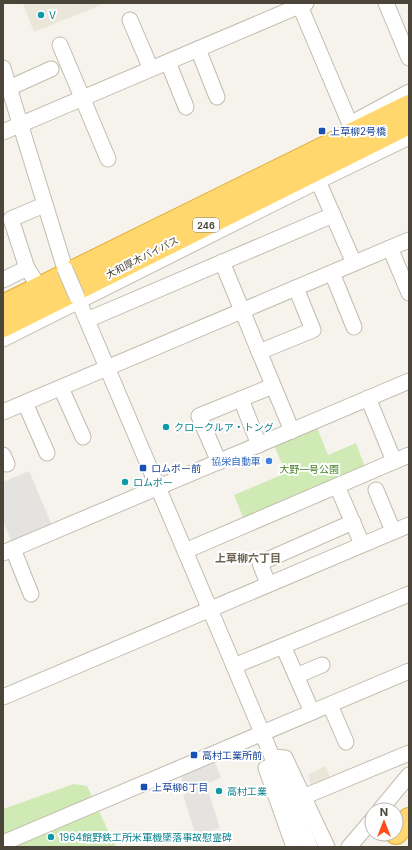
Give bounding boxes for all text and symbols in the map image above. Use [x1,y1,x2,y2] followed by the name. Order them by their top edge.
[49,9,56,21] place label: Ⅴ
[36,10,46,20] marker: Ⅴ
[330,125,386,137] place label: 上草柳2号橋
[317,126,327,136] marker: 上草柳2号橋
[193,218,219,232] road number: 246
[104,234,180,280] street label: 大和厚木バイパス
[174,421,274,433] place label: クロークルア・トング
[161,422,171,432] marker: クロークルア・トング
[211,455,261,467] place label: 協栄自動車
[264,456,274,466] marker: 協栄自動車
[151,462,201,474] place label: ロムポー前
[138,463,148,473] marker: ロムポー前
[279,463,339,475] park label: 大野一号公園
[133,476,173,488] place label: ロムポー
[120,477,130,487] marker: ロムポー
[215,551,281,565] district label: 上草柳六丁目
[202,749,262,761] place label: 高村工業所前
[189,750,199,760] marker: 高村工業所前
[152,781,208,793] place label: 上草柳6丁目
[139,782,149,792] marker: 上草柳6丁目
[227,785,267,797] place label: 高村工業
[214,786,224,796] marker: 高村工業
[364,802,404,842] north arrow
[380,805,388,819] text: N
[59,831,232,843] place label: 1964館野鉄工所米軍機墜落事故慰霊碑
[46,832,56,842] marker: 1964館野鉄工所米軍機墜落事故慰霊碑

